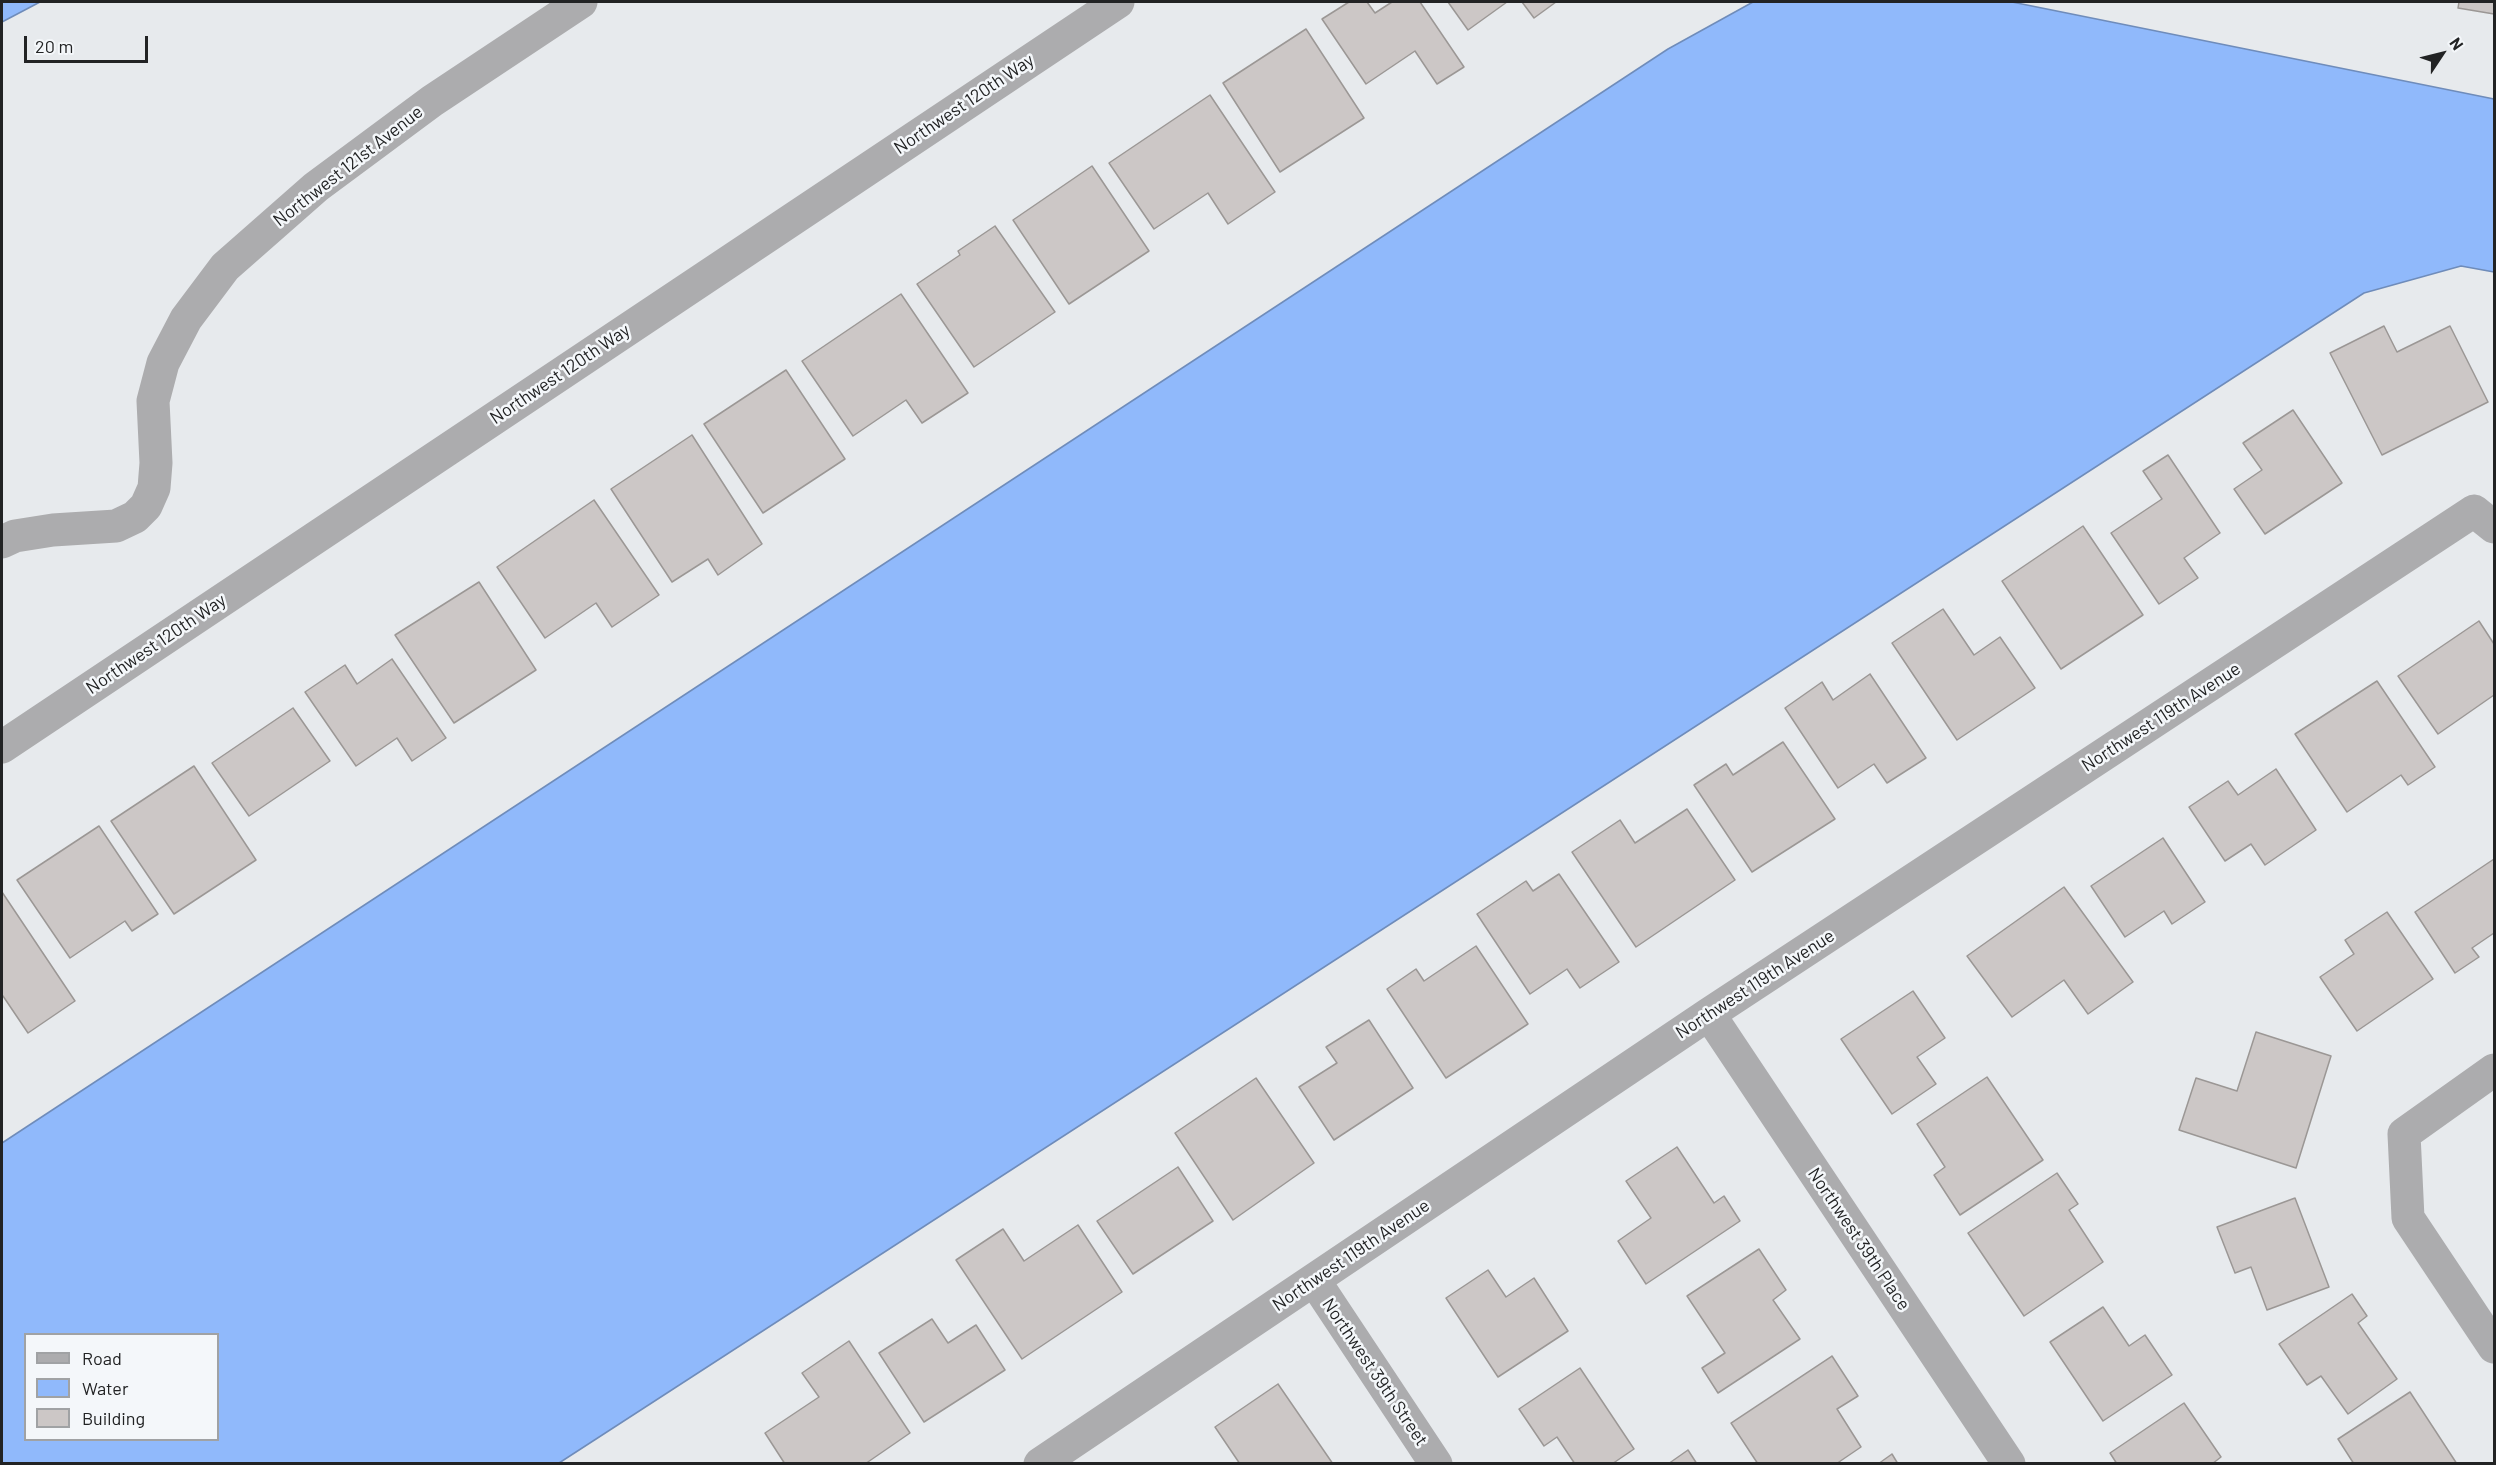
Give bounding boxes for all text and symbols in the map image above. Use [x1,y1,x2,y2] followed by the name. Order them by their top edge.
[27,24,152,62] scale bar
[2412,24,2472,84] north arrow
[2446,34,2468,53] text: N
[35,35,73,57] text: 20 m
[890,49,1038,159] street label: Northwest 120th Way
[269,101,427,231] street label: Northwest 121st Avenue
[486,319,634,429] street label: Northwest 120th Way
[82,589,230,699] street label: Northwest 120th Way
[2078,658,2244,776] street label: Northwest 119th Avenue
[1672,925,1838,1043] street label: Northwest 119th Avenue
[1803,1164,1915,1314] street label: Northwest 39th Place
[1268,1194,1434,1316] street label: Northwest 119th Avenue
[1318,1294,1432,1450] street label: Northwest 39th Street
[24,1333,219,1441] legend
[82,1347,122,1369] text: Road
[82,1377,129,1399] text: Water
[82,1407,145,1429] text: Building

